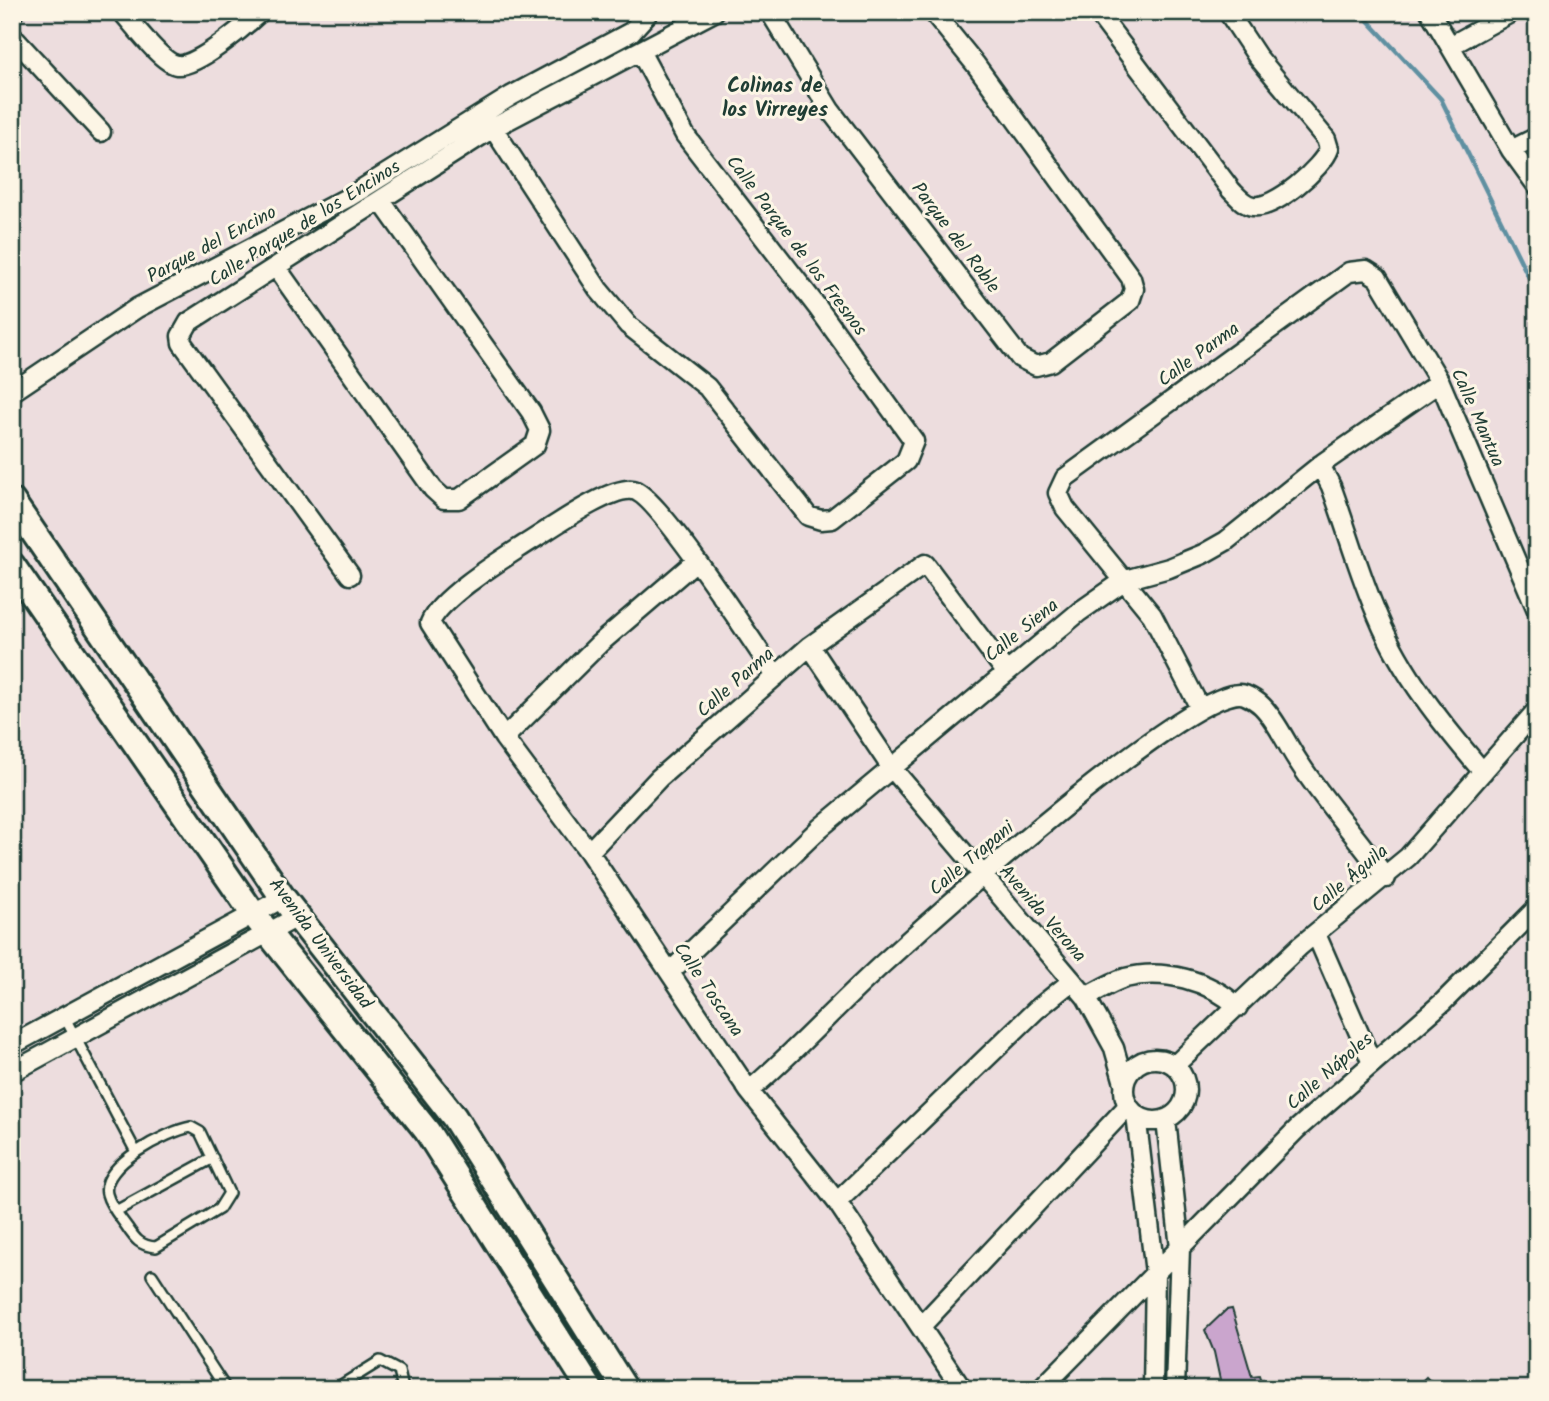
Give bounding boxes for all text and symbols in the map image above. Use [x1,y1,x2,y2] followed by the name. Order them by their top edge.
[722,70,828,127] district label: Colinas de los Virreyes
[718,149,874,343] street label: Calle Parque de los Fresnos
[203,153,407,295] street label: Calle Parque de los Encinos
[903,176,1007,300] street label: Parque del Roble
[142,198,282,292] street label: Parque del Encino
[1152,315,1246,395] street label: Calle Parma
[1442,364,1512,472] street label: Calle Mantua
[978,592,1066,670] street label: Calle Siena
[690,640,782,726] street label: Calle Parma
[923,813,1023,904] street label: Calle Trapani
[1305,837,1395,921] street label: Calle Águila
[991,858,1093,970] street label: Avenida Verona
[260,872,380,1017] street label: Avenida Universidad
[665,936,751,1044] street label: Calle Toscana
[1280,1026,1380,1118] street label: Calle Nápoles

